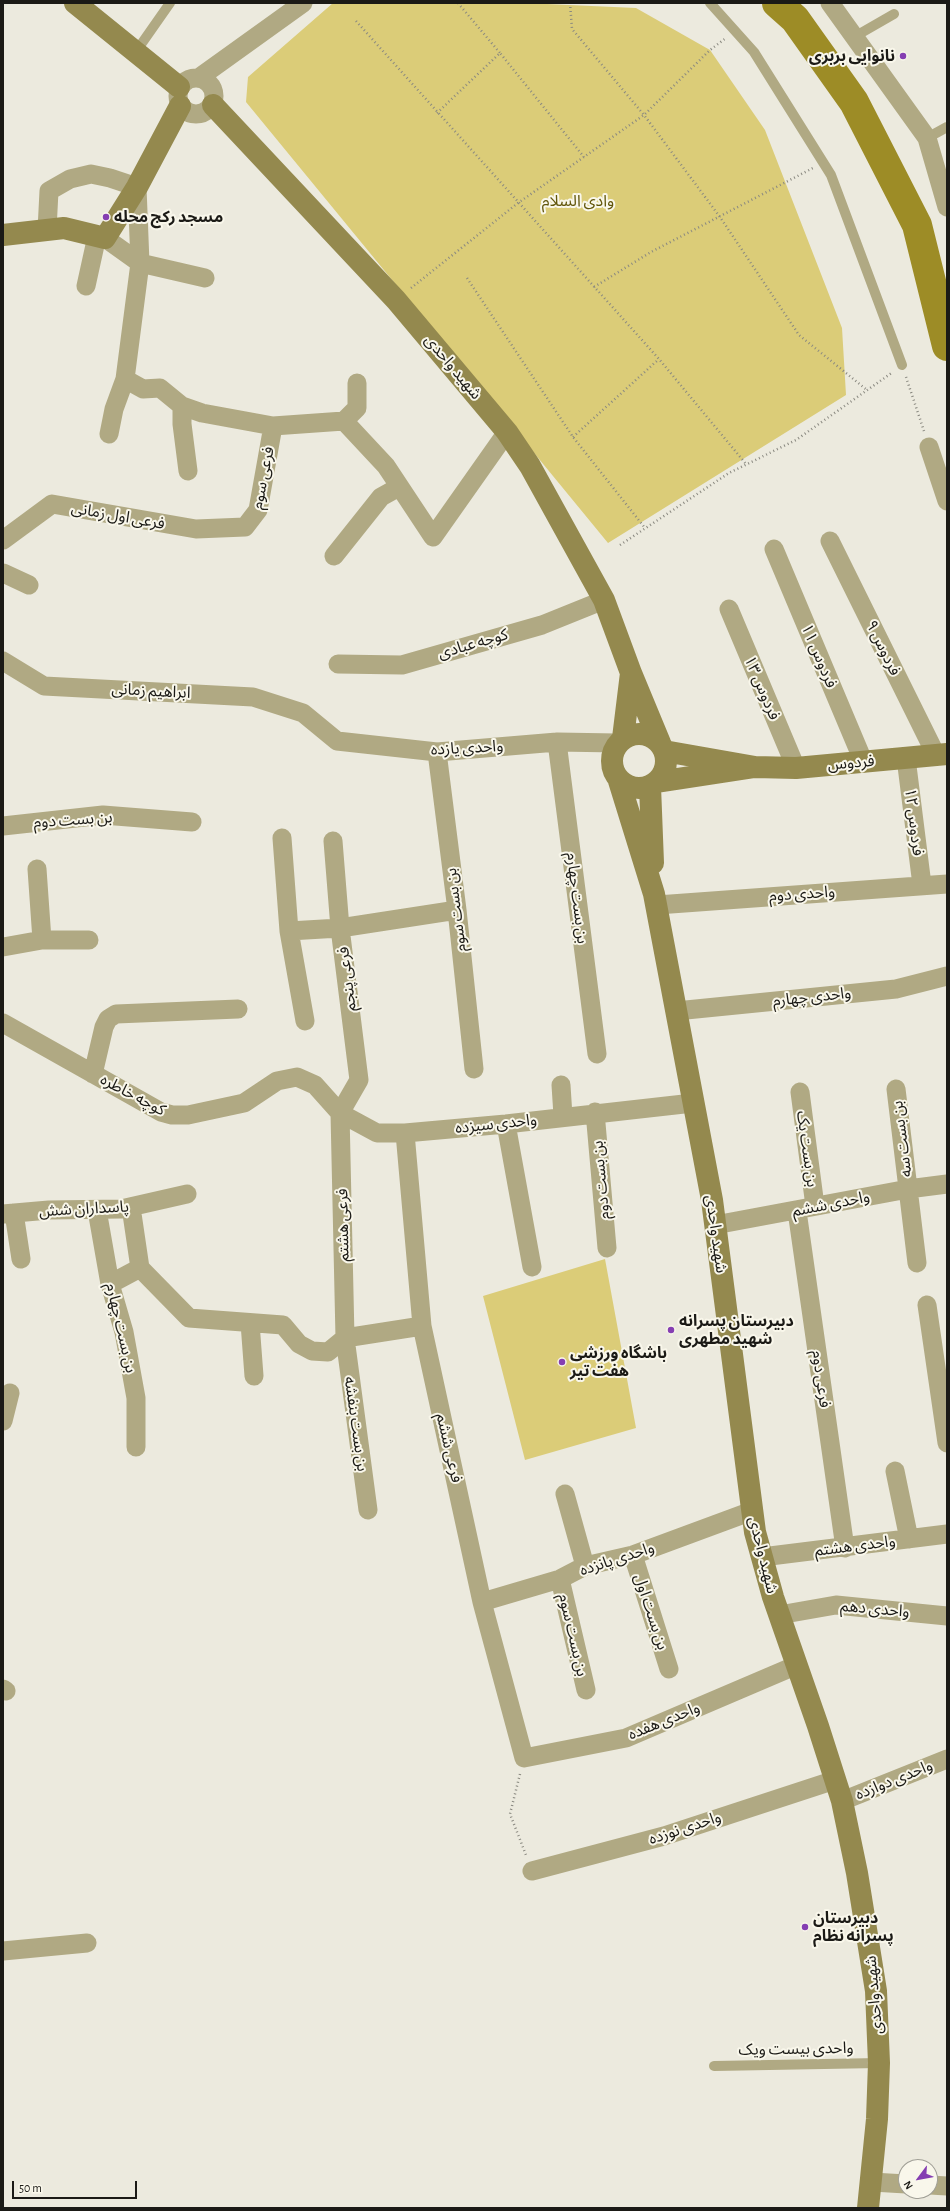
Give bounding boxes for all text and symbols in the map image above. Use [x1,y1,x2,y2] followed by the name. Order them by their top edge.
[809,46,895,66] place label: نانوایی بربری
[898,51,908,61] marker: نانوایی بربری
[542,191,614,211] park label: وادی السلام
[114,207,223,227] place label: مسجد رکج محله
[101,212,111,222] marker: مسجد رکج محله
[420,331,486,403] street label: شهید واحدی
[248,445,278,511] street label: فرعی سوم
[70,498,166,534] street label: فرعی اول زمانی
[861,617,905,679] street label: فردوس ۹
[797,621,841,691] street label: فردوس ۱۱
[436,625,510,663] street label: کوچه عبادی
[740,653,784,723] street label: فردوس ۱۳
[111,679,191,703] street label: ابراهیم زمانی
[430,737,504,759] street label: واحدی یازده
[827,751,875,775] street label: فردوس
[900,787,928,857] street label: فردوس ۱۲
[33,808,113,832] street label: بن بست دوم
[562,851,592,945] street label: بن بست چهارم
[441,867,471,953] street label: بن بست سوم
[768,882,836,906] street label: واحدی دوم
[334,946,360,1012] street label: فرعی پنجم
[772,983,852,1011] street label: واحدی چهارم
[97,1070,169,1120] street label: كوچه خاطره
[888,1100,916,1178] street label: بن بست سه
[454,1110,538,1138] street label: واحدی سیزده
[792,1110,822,1188] street label: بن بست یک
[588,1140,614,1220] street label: بن بست دوم
[790,1187,872,1221] street label: واحدی ششم
[333,1188,353,1262] street label: فرعی هشتم
[701,1194,731,1274] street label: شهید واحدی
[39,1197,129,1221] street label: پاسداران شش
[101,1281,141,1375] street label: بن بست چهارم
[679,1311,794,1349] place label: دبیرستان پسرانه شهید مطهری
[666,1325,676,1335] marker: دبیرستان پسرانه شهید مطهری
[570,1343,667,1381] place label: باشگاه ورزشی هفت تیر
[807,1349,835,1409] street label: فرعی دوم
[557,1357,567,1367] marker: باشگاه ورزشی هفت تیر
[340,1375,372,1473] street label: بن بست بنفشه
[432,1411,466,1485] street label: فرعی ششم
[744,1514,782,1596] street label: شهید واحدی
[813,1532,897,1560] street label: واحدی هشتم
[577,1538,657,1580] street label: واحدی پانزده
[630,1572,672,1652] street label: بن بست اول
[554,1592,592,1678] street label: بن بست سوم
[840,1596,910,1622] street label: واحدی دهم
[625,1698,703,1744] street label: واحدی هفده
[852,1756,936,1804] street label: واحدی دوازده
[646,1807,724,1849] street label: واحدی نوزده
[813,1908,894,1946] place label: دبیرستان پسرانه نظام
[800,1922,810,1932] marker: دبیرستان پسرانه نظام
[861,1955,887,2035] street label: شهید واحدی
[738,2038,854,2060] street label: واحدی بیست ویک
[898,2159,938,2199] north arrow
[14,2173,139,2199] scale bar
[902,2179,915,2191] text: N
[19,2182,42,2194] text: 50 m

